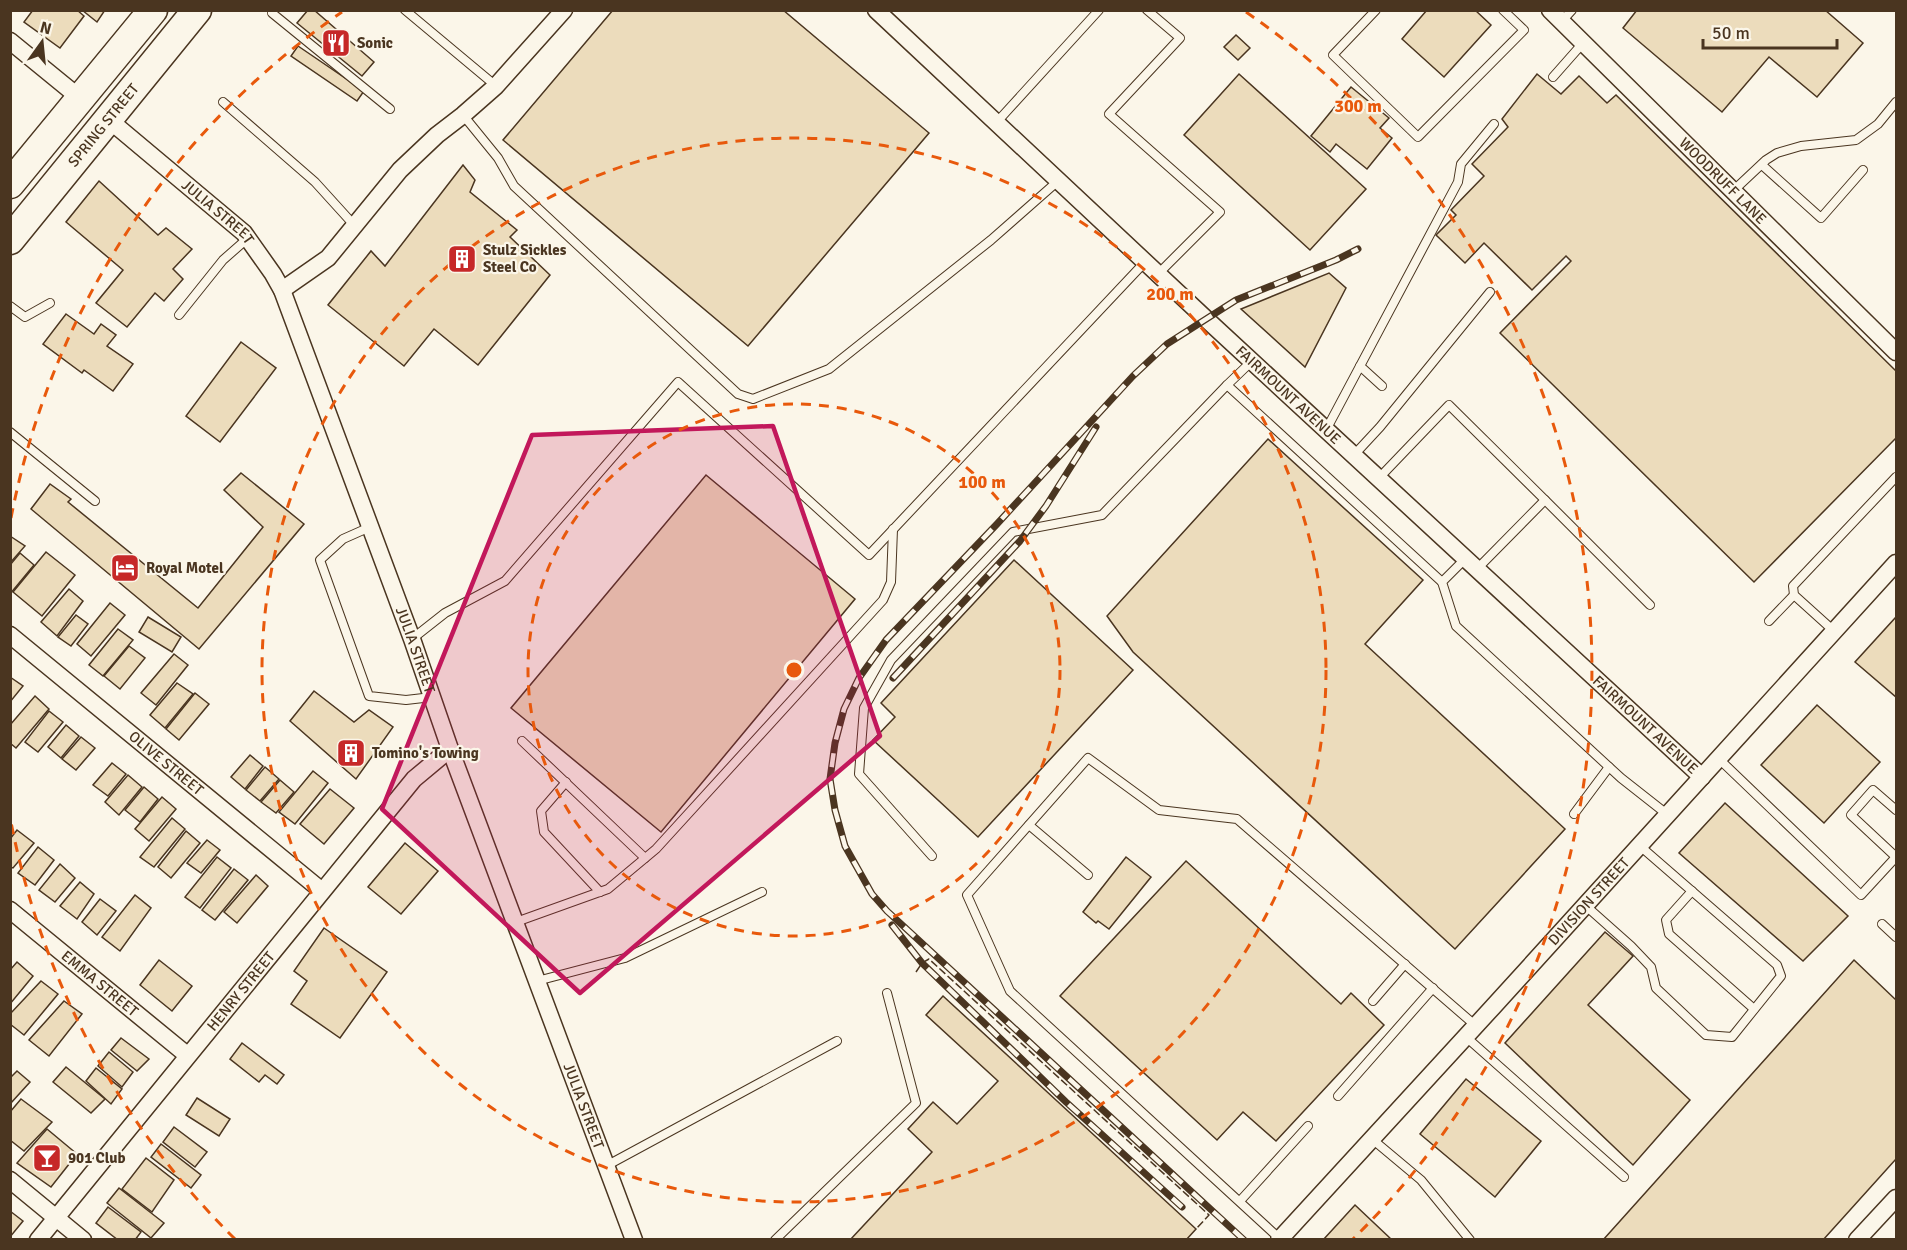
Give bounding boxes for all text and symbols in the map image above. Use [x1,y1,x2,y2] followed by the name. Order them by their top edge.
[12,12,72,72] north arrow
[1703,12,1836,50] scale bar
[38,17,54,40] text: N
[1712,22,1750,44] text: 50 m
[320,27,352,59] restaurant icon: Sonic
[357,34,393,52] place label: Sonic
[64,79,143,170] street label: SPRING STREET
[1334,95,1382,117] text: 300 m
[1675,134,1770,228] street label: WOODRUFF LANE
[178,176,258,248] street label: JULIA STREET
[483,241,567,276] place label: Stulz Sickles Steel Co
[446,243,478,275] building icon: Stulz Sickles Steel Co
[1146,283,1194,305] text: 200 m
[1232,342,1345,448] street label: FAIRMOUNT AVENUE
[958,471,1006,493] text: 100 m
[109,552,141,584] hotel icon: Royal Motel
[146,559,224,577] place label: Royal Motel
[392,604,439,696] street label: JULIA STREET
[784,660,804,680] centre of rings
[1589,672,1702,778] street label: FAIRMOUNT AVENUE
[125,727,208,799] street label: OLIVE STREET
[335,737,367,769] building icon: Tomino's Towing
[372,744,479,762] place label: Tomino's Towing
[1545,853,1634,949] street label: DIVISION STREET
[58,947,142,1021] street label: EMMA STREET
[203,947,279,1035] street label: HENRY STREET
[560,1061,608,1152] street label: JULIA STREET
[31,1142,63,1174] bar icon: 901 Club
[68,1149,126,1167] place label: 901 Club

